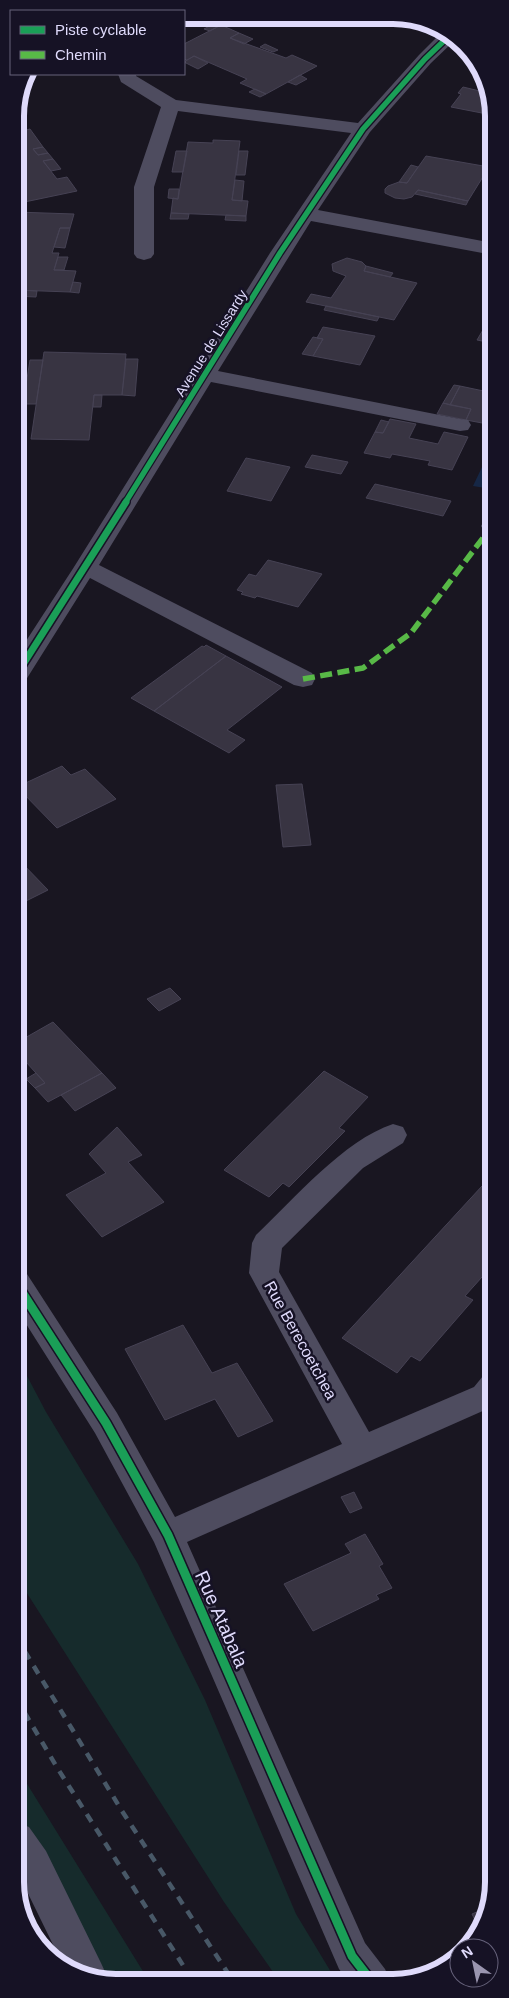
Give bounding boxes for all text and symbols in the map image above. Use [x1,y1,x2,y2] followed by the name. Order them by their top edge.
[10,10,185,75] legend
[55,21,147,38] text: Piste cyclable
[55,46,107,63] text: Chemin
[172,287,250,399] street label: Avenue de Lissardy
[261,1278,340,1402] street label: Rue Berecoetchea
[191,1568,252,1671] street label: Rue Atabala
[449,1938,499,1988] north arrow
[458,1943,476,1962] text: N

